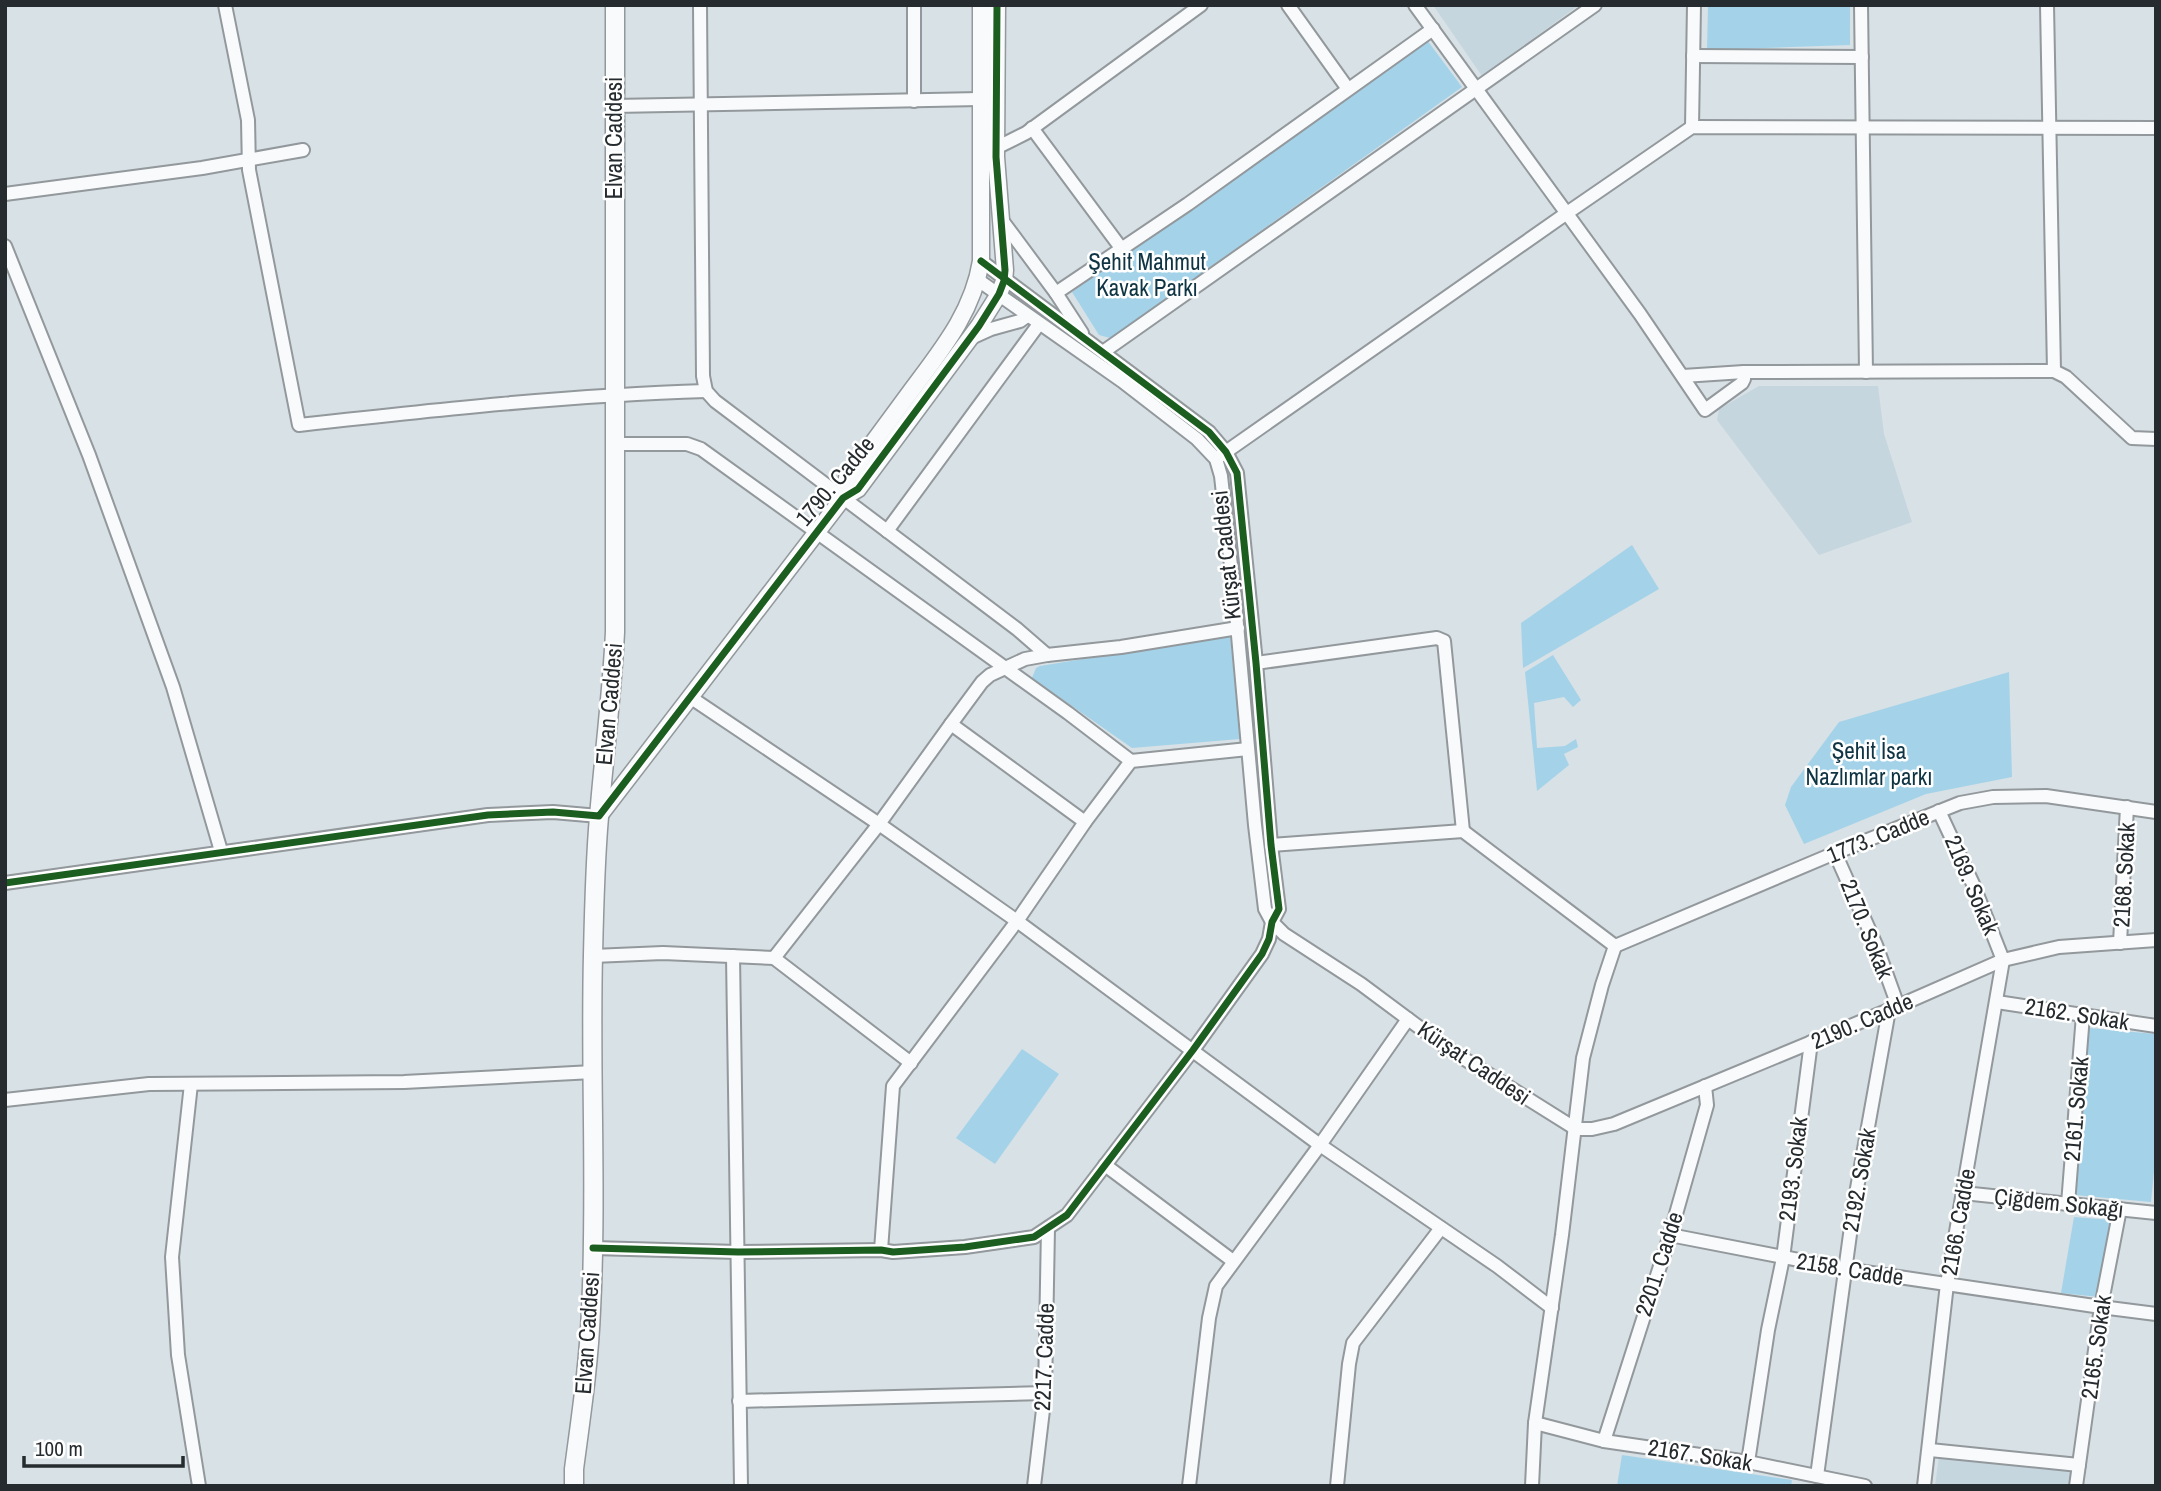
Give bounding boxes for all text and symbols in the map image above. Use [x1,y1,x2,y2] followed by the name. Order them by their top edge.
[598,77,629,199] street label: Elvan Caddesi
[1088,246,1206,303] park label: Şehit Mahmut Kavak Parkı
[788,429,881,532] street label: 1790. Cadde
[1203,489,1248,621] street label: Kürşat Caddesi
[588,642,629,766] street label: Elvan Caddesi
[1806,735,1932,792] park label: Şehit İsa Nazlımlar parkı
[1822,801,1934,870] street label: 1773. Cadde
[2105,821,2142,928] street label: 2168. Sokak
[1938,830,2007,940] street label: 2169. Sokak
[1833,874,1902,984] street label: 2170. Sokak
[1806,985,1918,1056] street label: 2190. Cadde
[2023,990,2132,1037] street label: 2162. Sokak
[1412,1013,1537,1112] street label: Kürşat Caddesi
[2055,1055,2096,1163] street label: 2161. Sokak
[1771,1114,1814,1223] street label: 2193. Sokak
[1834,1125,1883,1234] street label: 2192. Sokak
[1933,1166,1982,1278] street label: 2166. Cadde
[1993,1180,2125,1225] street label: Çiğdem Sokağı
[1627,1208,1690,1320] street label: 2201. Cadde
[1794,1245,1906,1292] street label: 2158. Cadde
[567,1271,606,1395] street label: Elvan Caddesi
[2073,1292,2118,1401] street label: 2165. Sokak
[1026,1302,1061,1411] street label: 2217. Cadde
[24,1424,184,1468] scale bar
[1646,1431,1755,1478] street label: 2167. Sokak
[35,1434,83,1463] text: 100 m

